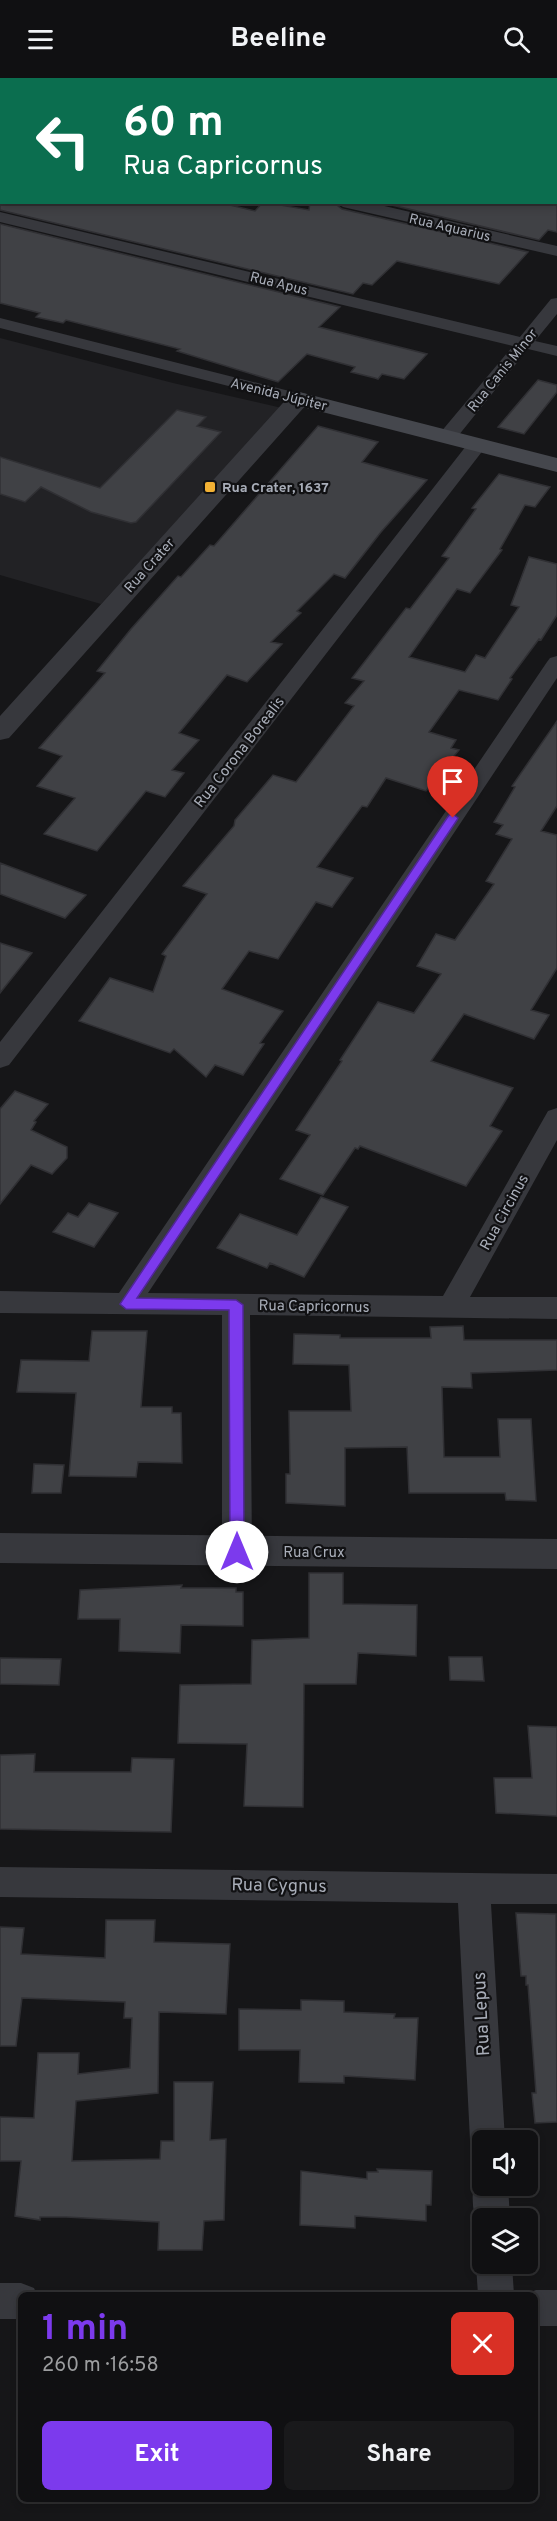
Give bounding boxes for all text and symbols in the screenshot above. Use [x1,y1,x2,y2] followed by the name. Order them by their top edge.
[230,22,327,56] text: Beeline
[24,23,57,56] icon: menu
[500,23,533,56] icon: search
[123,98,224,151] text: 60 m
[24,102,102,180] icon: left
[123,150,323,184] text: Rua Capricornus
[407,211,492,246] street label: Rua Aquarius
[248,269,309,300] street label: Rua Apus
[465,326,542,416] street label: Rua Canis Minor
[229,375,329,416] street label: Avenida Júpiter
[203,480,217,494] marker: Rua Crater, 1637
[222,480,329,497] place label: Rua Crater, 1637
[121,535,179,597] street label: Rua Crater
[191,694,289,812] street label: Rua Corona Borealis
[427,756,478,818] pin
[436,765,469,798] icon: arrive
[477,1171,534,1254] street label: Rua Circinus
[258,1297,370,1318] street label: Rua Capricornus
[205,1520,269,1584] position arrow
[283,1544,345,1563] street label: Rua Crux
[231,1874,327,1899] street label: Rua Cygnus
[469,1971,496,2057] street label: Rua Lepus
[472,2130,538,2274] map controls
[472,2130,538,2196] button: sound
[472,2208,538,2274] button: layers
[42,2307,128,2353] text: 1 min
[451,2312,514,2375] button: close
[42,2353,159,2379] text: 260 m · 16:58
[42,2421,272,2490] button: Exit
[284,2421,514,2490] button: Share

